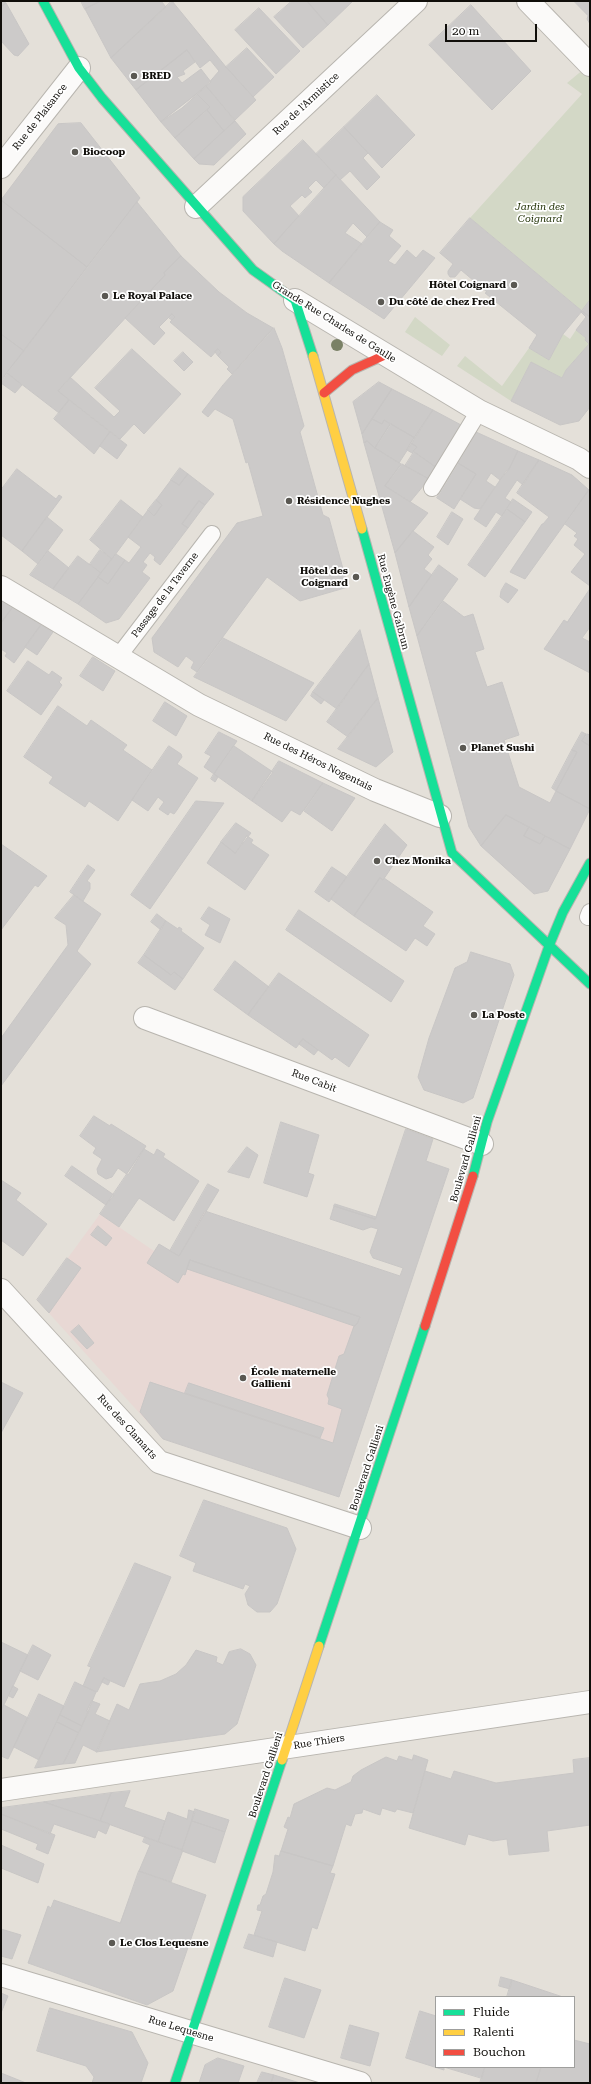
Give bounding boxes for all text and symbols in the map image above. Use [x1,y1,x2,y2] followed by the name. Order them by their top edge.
[447,16,539,42] scale bar
[452,24,479,38] text: 20 m
[142,70,171,82] place label: BRED
[270,70,342,138] street label: Rue de l'Armistice
[129,71,139,81] marker: BRED
[10,81,70,153] street label: Rue de Plaisance
[83,146,125,158] place label: Biocoop
[70,147,80,157] marker: Biocoop
[515,201,565,224] park label: Jardin des Coignard
[270,279,398,365] street label: Grande Rue Charles de Gaulle
[429,279,506,291] place label: Hôtel Coignard
[509,280,519,290] marker: Hôtel Coignard
[113,290,192,302] place label: Le Royal Palace
[100,291,110,301] marker: Le Royal Palace
[389,296,495,308] place label: Du côté de chez Fred
[376,297,386,307] marker: Du côté de chez Fred
[297,495,390,507] place label: Résidence Nughes
[284,496,294,506] marker: Résidence Nughes
[129,550,201,640] street label: Passage de la Taverne
[374,553,412,651] street label: Rue Eugène Galbrun
[300,565,348,588] place label: Hôtel des Coignard
[351,572,361,582] marker: Hôtel des Coignard
[262,730,374,794] street label: Rue des Héros Nogentais
[471,742,534,754] place label: Planet Sushi
[458,743,468,753] marker: Planet Sushi
[385,855,451,867] place label: Chez Monika
[372,856,382,866] marker: Chez Monika
[482,1009,525,1021] place label: La Poste
[469,1010,479,1020] marker: La Poste
[290,1067,338,1095] street label: Rue Cabit
[448,1114,484,1204] street label: Boulevard Gallieni
[251,1366,336,1390] place label: École maternelle Gallieni
[238,1373,248,1383] marker: École maternelle Gallieni
[95,1392,159,1462] street label: Rue des Clamarts
[347,1424,387,1512] street label: Boulevard Gallieni
[246,1731,286,1819] street label: Boulevard Gallieni
[293,1732,345,1752] street label: Rue Thiers
[120,1937,209,1949] place label: Le Clos Lequesne
[107,1938,117,1948] marker: Le Clos Lequesne
[435,1996,575,2068] legend
[473,2005,510,2019] text: Fluide
[147,2013,215,2045] street label: Rue Lequesne
[473,2025,514,2039] text: Ralenti
[473,2045,526,2059] text: Bouchon

